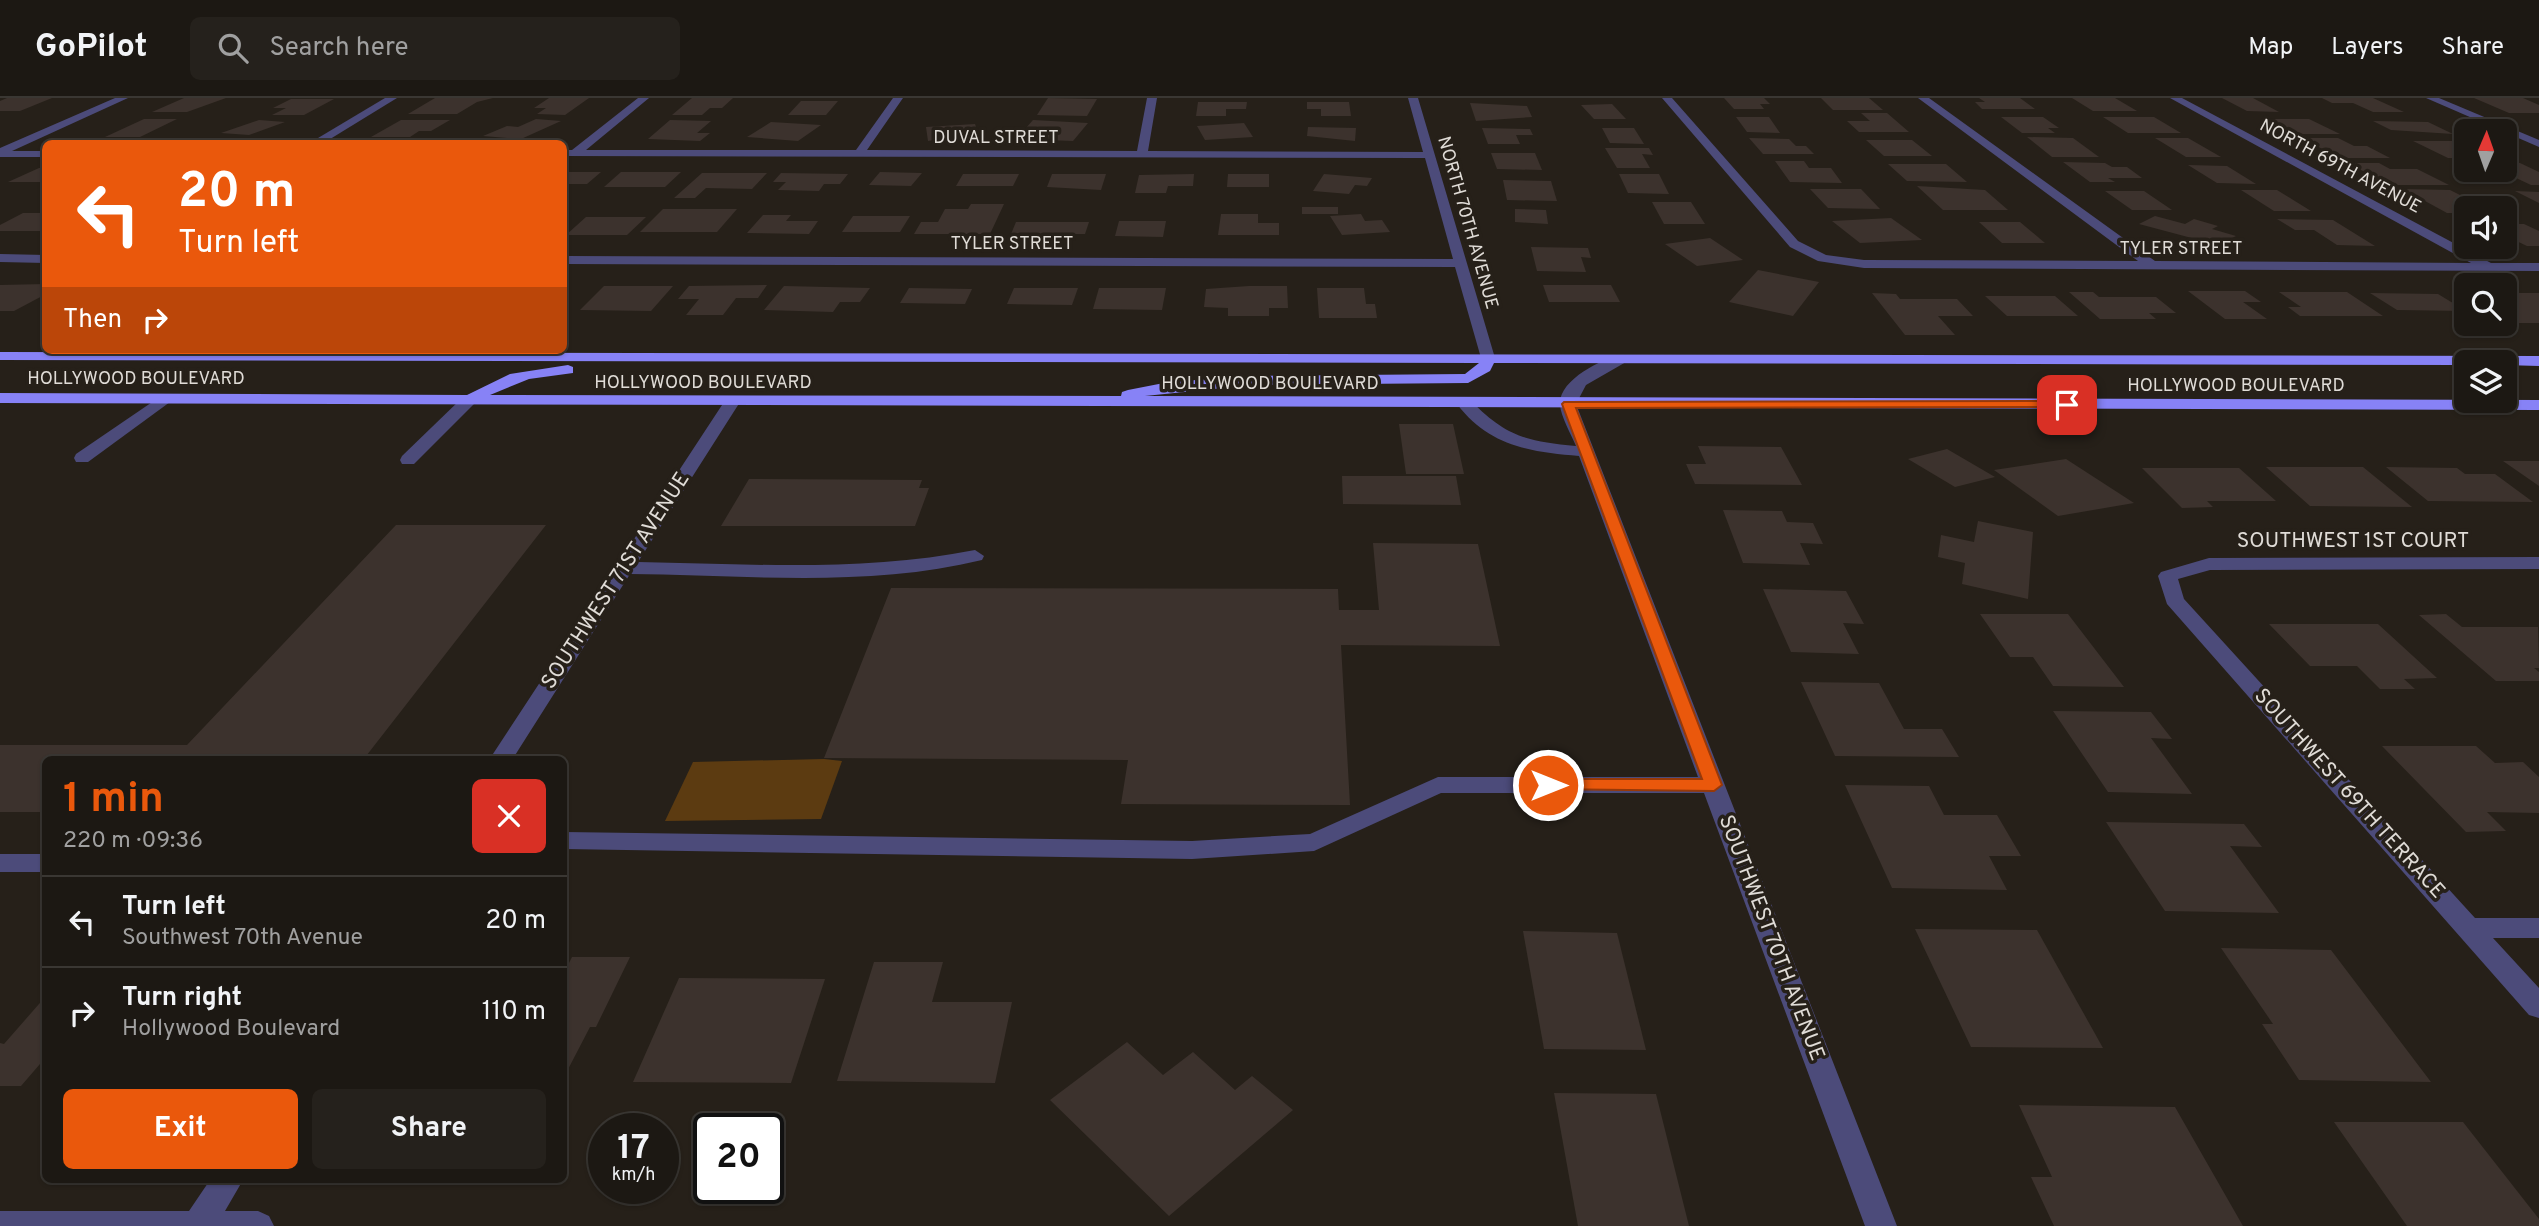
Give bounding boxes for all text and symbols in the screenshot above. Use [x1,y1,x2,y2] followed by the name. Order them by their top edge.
[190,17,680,80] search box
[35,27,148,69] text: GoPilot
[214,29,252,67] icon: search
[270,32,408,65] text: Search here
[2248,33,2293,63] text: Map
[2331,33,2403,63] text: Layers
[2441,33,2504,63] text: Share
[2255,115,2425,219] street label: NORTH 69TH AVENUE
[2454,119,2516,182] north arrow
[2454,119,2517,413] map controls
[933,127,1059,150] street label: DUVAL STREET
[1431,134,1503,312] street label: NORTH 70TH AVENUE
[178,163,295,225] text: 20 m
[63,168,154,259] icon: left
[2454,196,2517,259] button: sound
[178,224,299,264] text: Turn left
[950,233,1074,256] street label: TYLER STREET
[2119,238,2243,261] street label: TYLER STREET
[2454,273,2517,336] button: search
[136,301,174,339] icon: right
[63,304,122,337] text: Then
[2454,350,2517,413] button: layers
[27,368,245,391] street label: HOLLYWOOD BOULEVARD
[594,372,812,395] street label: HOLLYWOOD BOULEVARD
[1161,373,1379,396] street label: HOLLYWOOD BOULEVARD
[2037,375,2097,435] pin
[2127,375,2345,398] street label: HOLLYWOOD BOULEVARD
[2048,386,2086,424] icon: arrive
[536,467,696,695] street label: SOUTHWEST 71ST AVENUE
[2237,528,2469,555] street label: SOUTHWEST 1ST COURT
[2248,683,2450,905] street label: SOUTHWEST 69TH TERRACE
[1511,748,1585,822] position arrow
[63,774,164,827] text: 1 min
[472,779,546,853] button: close
[1712,811,1830,1065] street label: SOUTHWEST 70TH AVENUE
[63,827,203,856] text: 220 m · 09:36
[122,891,226,924] text: Turn left
[63,903,101,941] icon: left
[485,905,546,938] text: 20 m
[122,924,363,953] text: Southwest 70th Avenue
[122,982,242,1015] text: Turn right
[63,994,101,1032] icon: right
[482,996,546,1029] text: 110 m
[122,1015,340,1044] text: Hollywood Boulevard
[63,1089,298,1169] button: Exit
[312,1089,546,1169] button: Share
[693,1113,784,1204] speed limit sign: 20
[617,1127,650,1171] text: 17
[612,1164,655,1187] text: km/h

